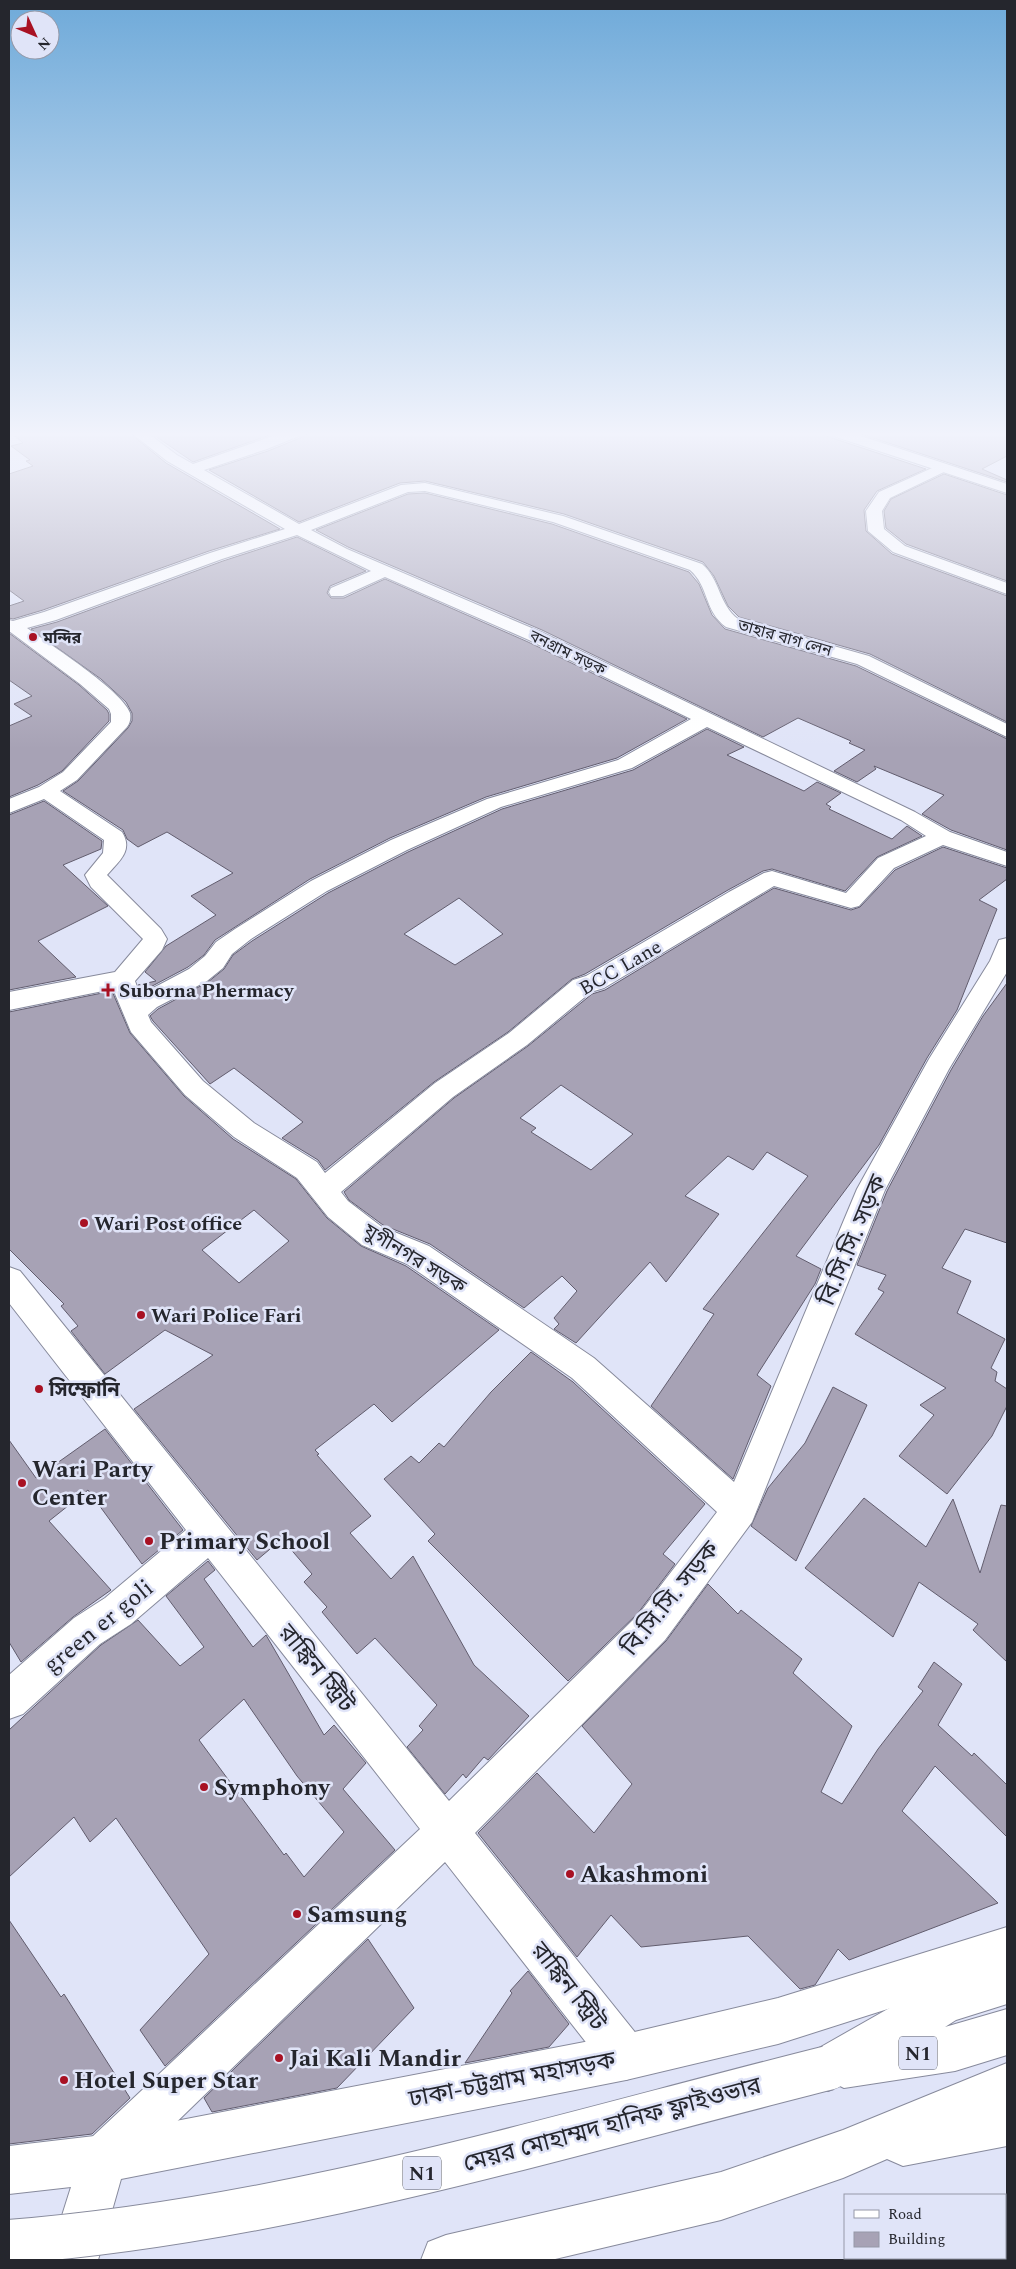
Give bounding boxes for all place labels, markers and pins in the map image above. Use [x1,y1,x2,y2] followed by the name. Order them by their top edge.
[42,626,82,650] place label: মন্দির
[27,631,39,643] marker: মন্দির
[119,976,295,1006] place label: Suborna Phermacy
[101,983,115,997] marker: Suborna Phermacy
[94,1209,242,1239] place label: Wari Post office
[78,1217,90,1229] marker: Wari Post office
[151,1301,301,1331] place label: Wari Police Fari
[135,1309,147,1321] marker: Wari Police Fari
[48,1375,120,1405] place label: সিম্ফোনি
[33,1383,45,1395] marker: সিম্ফোনি
[32,1452,154,1516] place label: Wari Party Center
[16,1477,28,1489] marker: Wari Party Center
[159,1524,330,1560] place label: Primary School
[143,1535,155,1547] marker: Primary School
[214,1770,331,1806] place label: Symphony
[198,1781,210,1793] marker: Symphony
[580,1857,708,1893] place label: Akashmoni
[564,1868,576,1880] marker: Akashmoni
[307,1897,407,1933] place label: Samsung
[291,1908,303,1920] marker: Samsung
[289,2041,462,2077] place label: Jai Kali Mandir
[273,2052,285,2064] marker: Jai Kali Mandir
[74,2063,259,2099] place label: Hotel Super Star
[58,2074,70,2086] marker: Hotel Super Star

